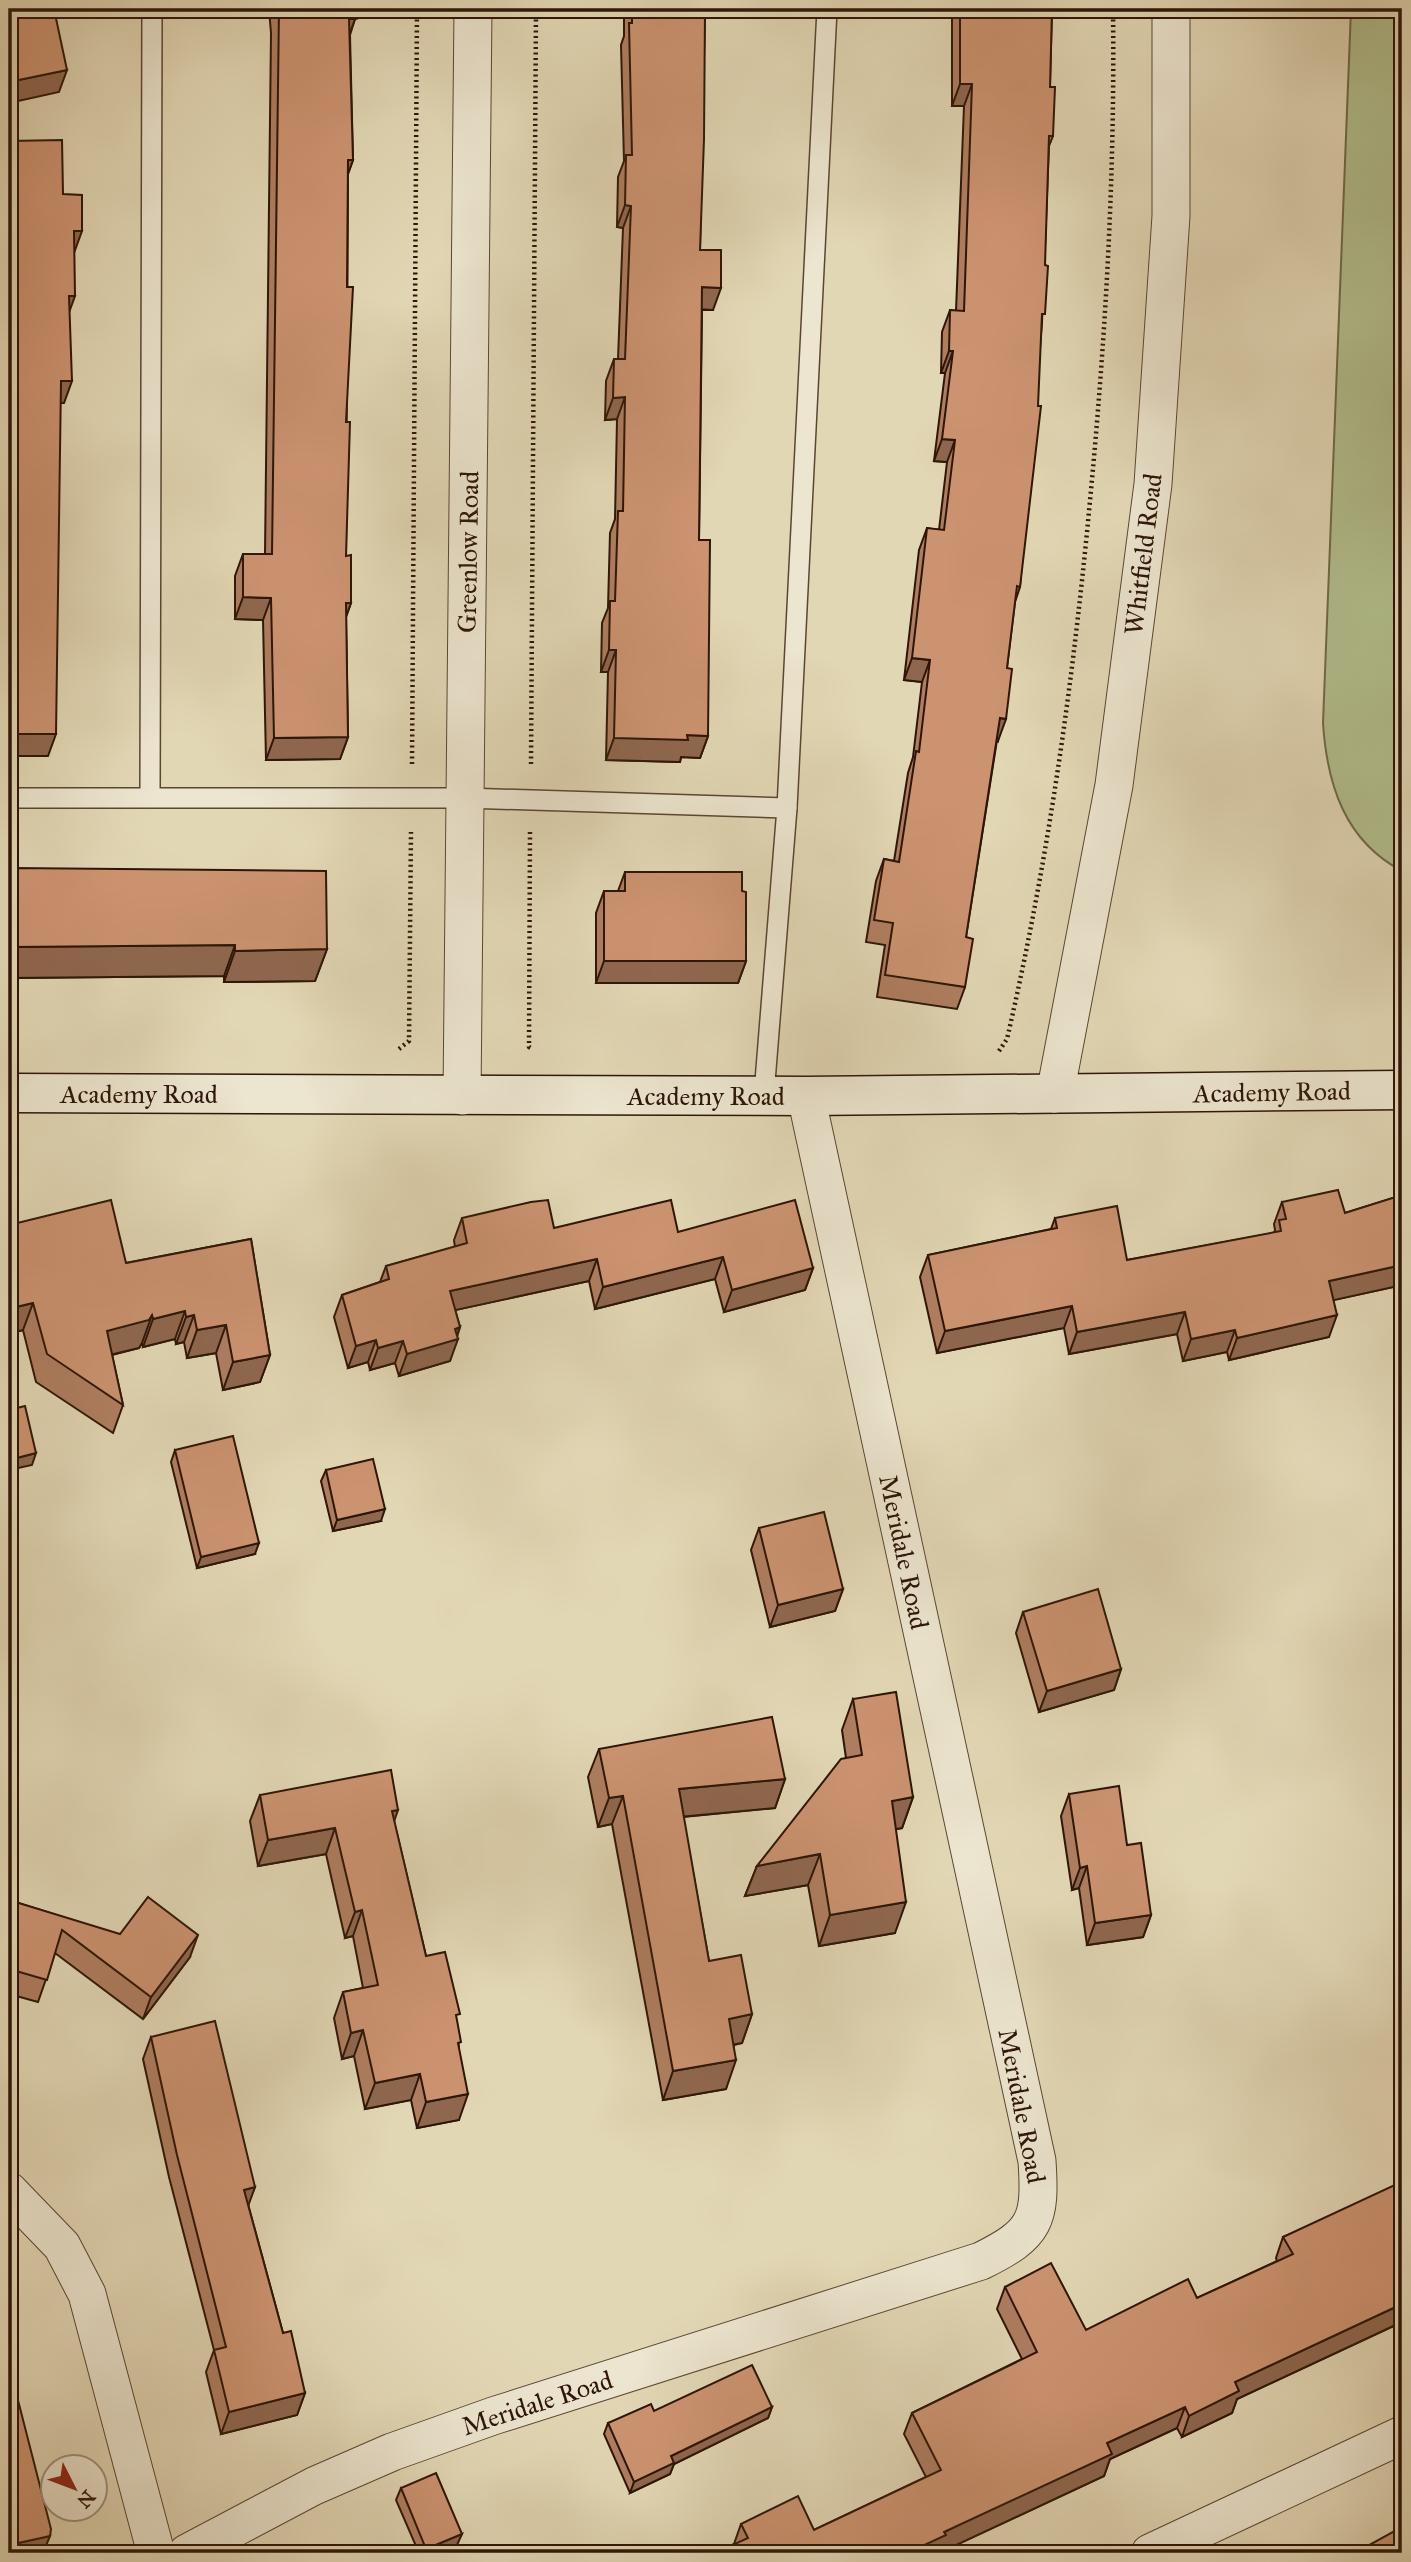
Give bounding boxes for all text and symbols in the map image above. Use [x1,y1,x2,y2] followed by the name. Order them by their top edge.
[451,471,485,633] street label: Greenlow Road
[1117,471,1169,637] street label: Whitfield Road
[1192,1075,1351,1109] street label: Academy Road
[59,1078,218,1110] street label: Academy Road
[626,1080,785,1112] street label: Academy Road
[872,1472,936,1632] street label: Meridale Road
[991,2026,1053,2186] street label: Meridale Road
[457,2364,617,2442] street label: Meridale Road
[38,2454,108,2524] north arrow
[72,2485,100,2513] text: N

